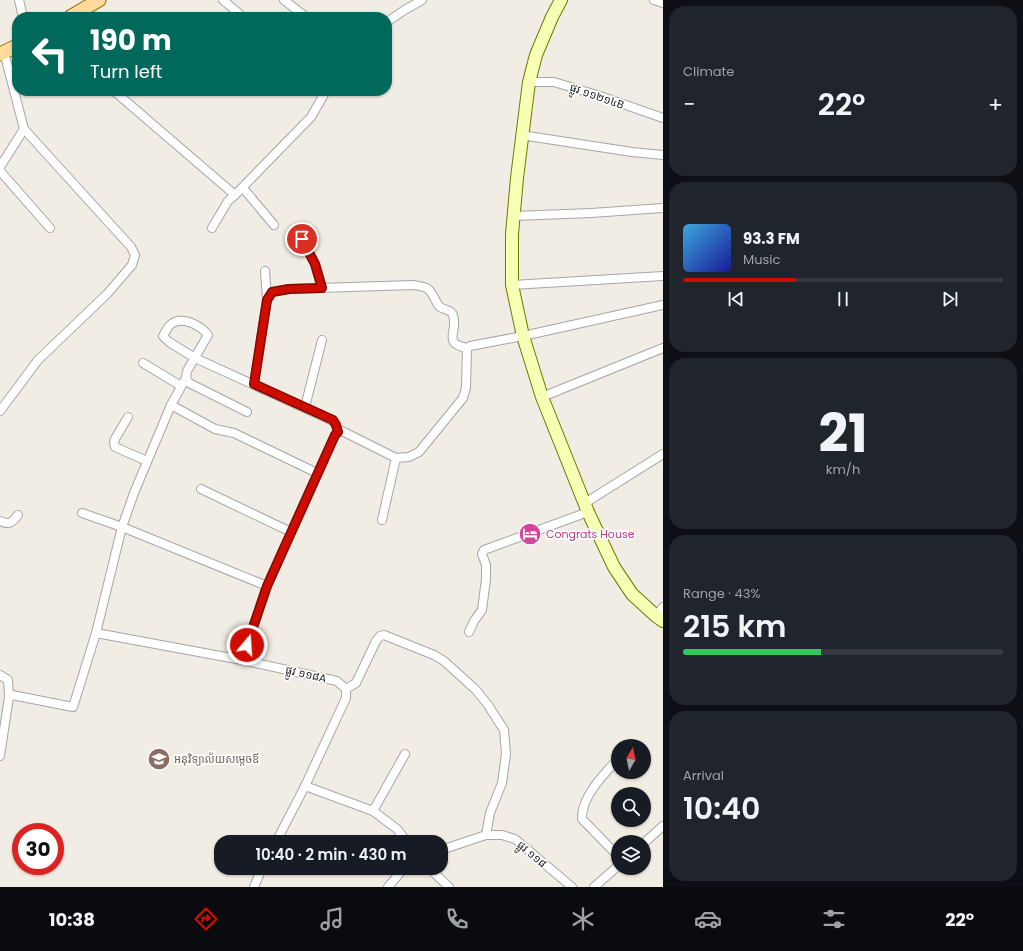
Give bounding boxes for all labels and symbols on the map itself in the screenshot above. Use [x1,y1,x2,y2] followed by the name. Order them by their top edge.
[567,79,627,115] street label: ផ្លូវ ១១២១៤B
[285,222,319,256] pin
[517,521,543,547] hotel icon: Congrats House
[546,526,635,542] place label: Congrats House
[226,624,268,666] position arrow
[283,661,329,689] street label: ផ្លូវ ១១៨A
[611,739,651,779] north arrow
[146,746,172,772] school or university icon: អនុវិទ្យាល័យសម្តេចឪ
[174,751,259,767] place label: អនុវិទ្យាល័យសម្តេចឪ
[12,823,64,875] speed limit sign: 30
[512,837,550,873] street label: ផ្លូវ ១១៨

